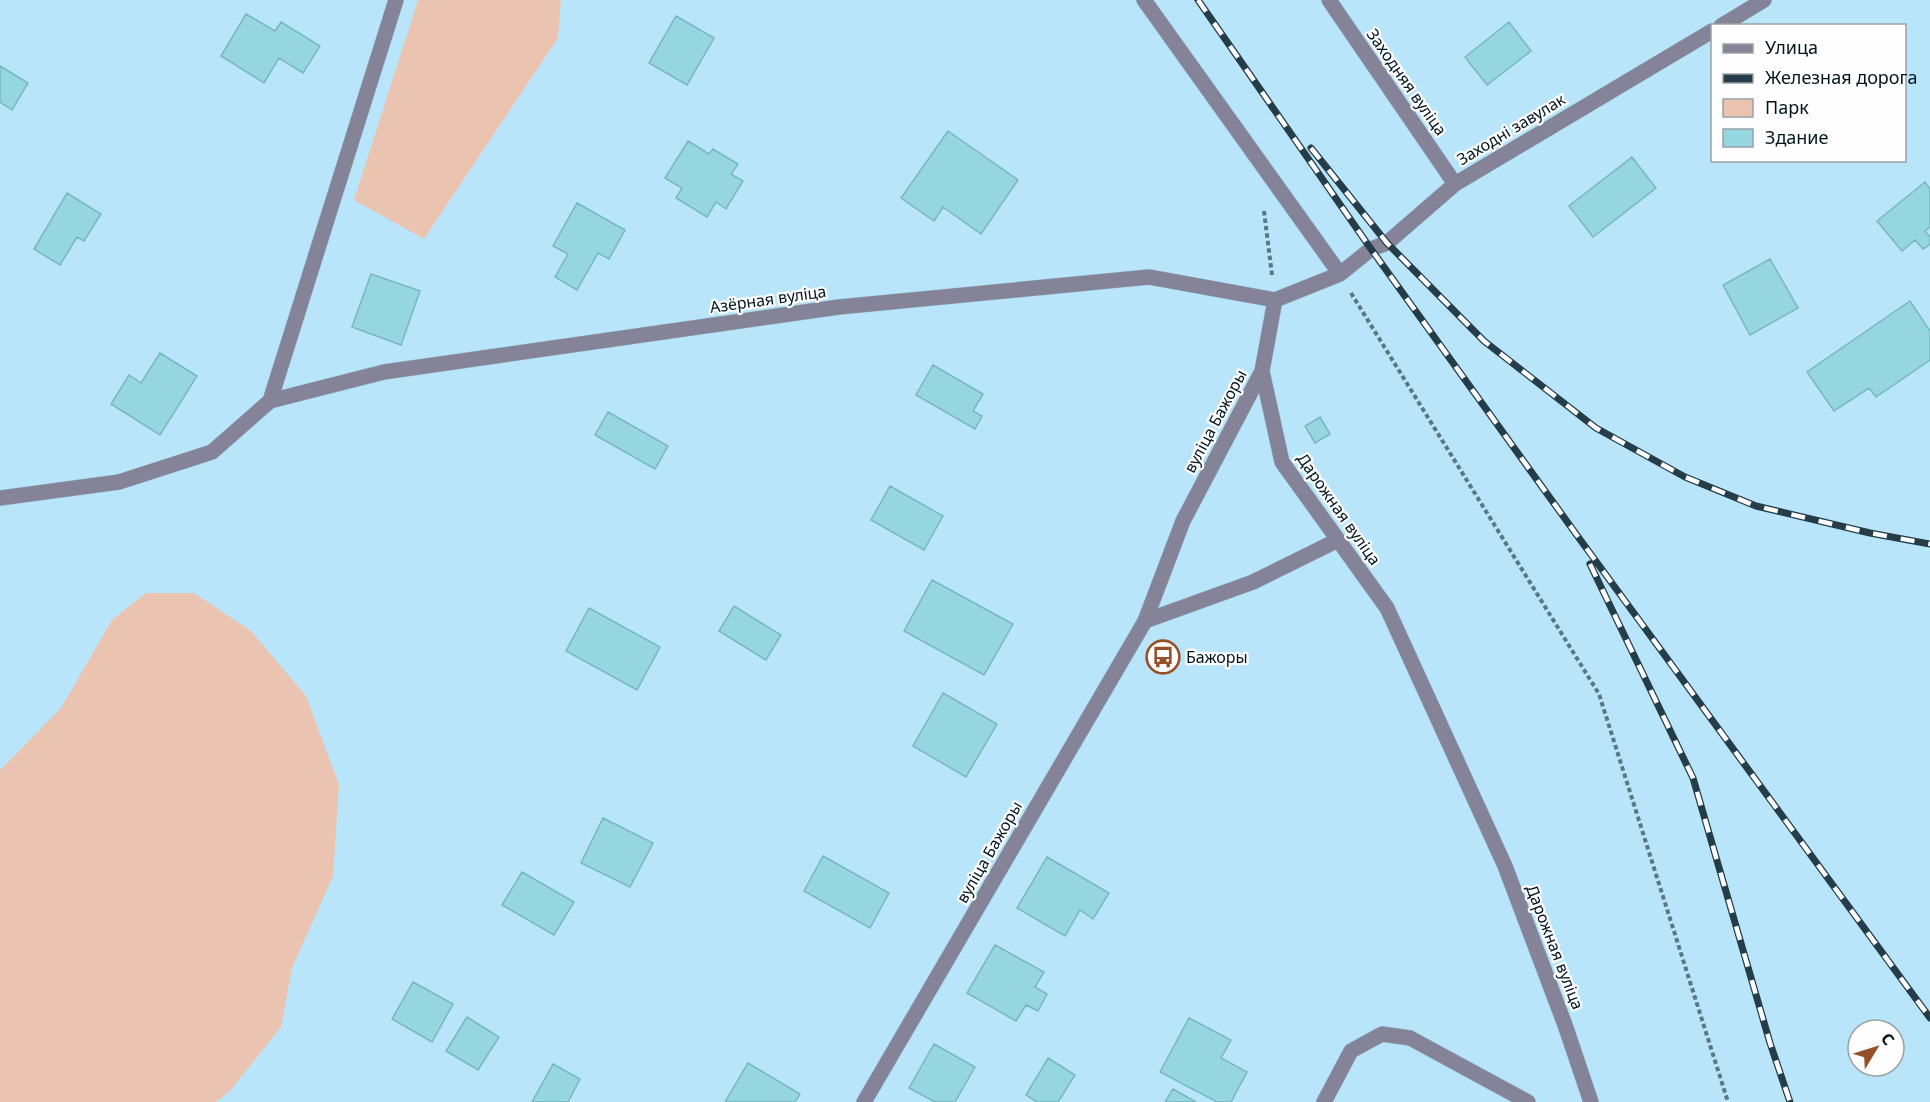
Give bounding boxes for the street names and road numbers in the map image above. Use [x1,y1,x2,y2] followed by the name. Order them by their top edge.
[1362,24,1452,140] street label: Заходняя вуліца
[1453,88,1570,170] street label: Заходні завулак
[708,280,828,318] street label: Азёрная вуліца
[1178,365,1252,477] street label: вуліца Бажоры
[1292,449,1386,569] street label: Дарожная вуліца
[951,797,1027,907] street label: вуліца Бажоры
[1521,881,1589,1013] street label: Дарожная вуліца

